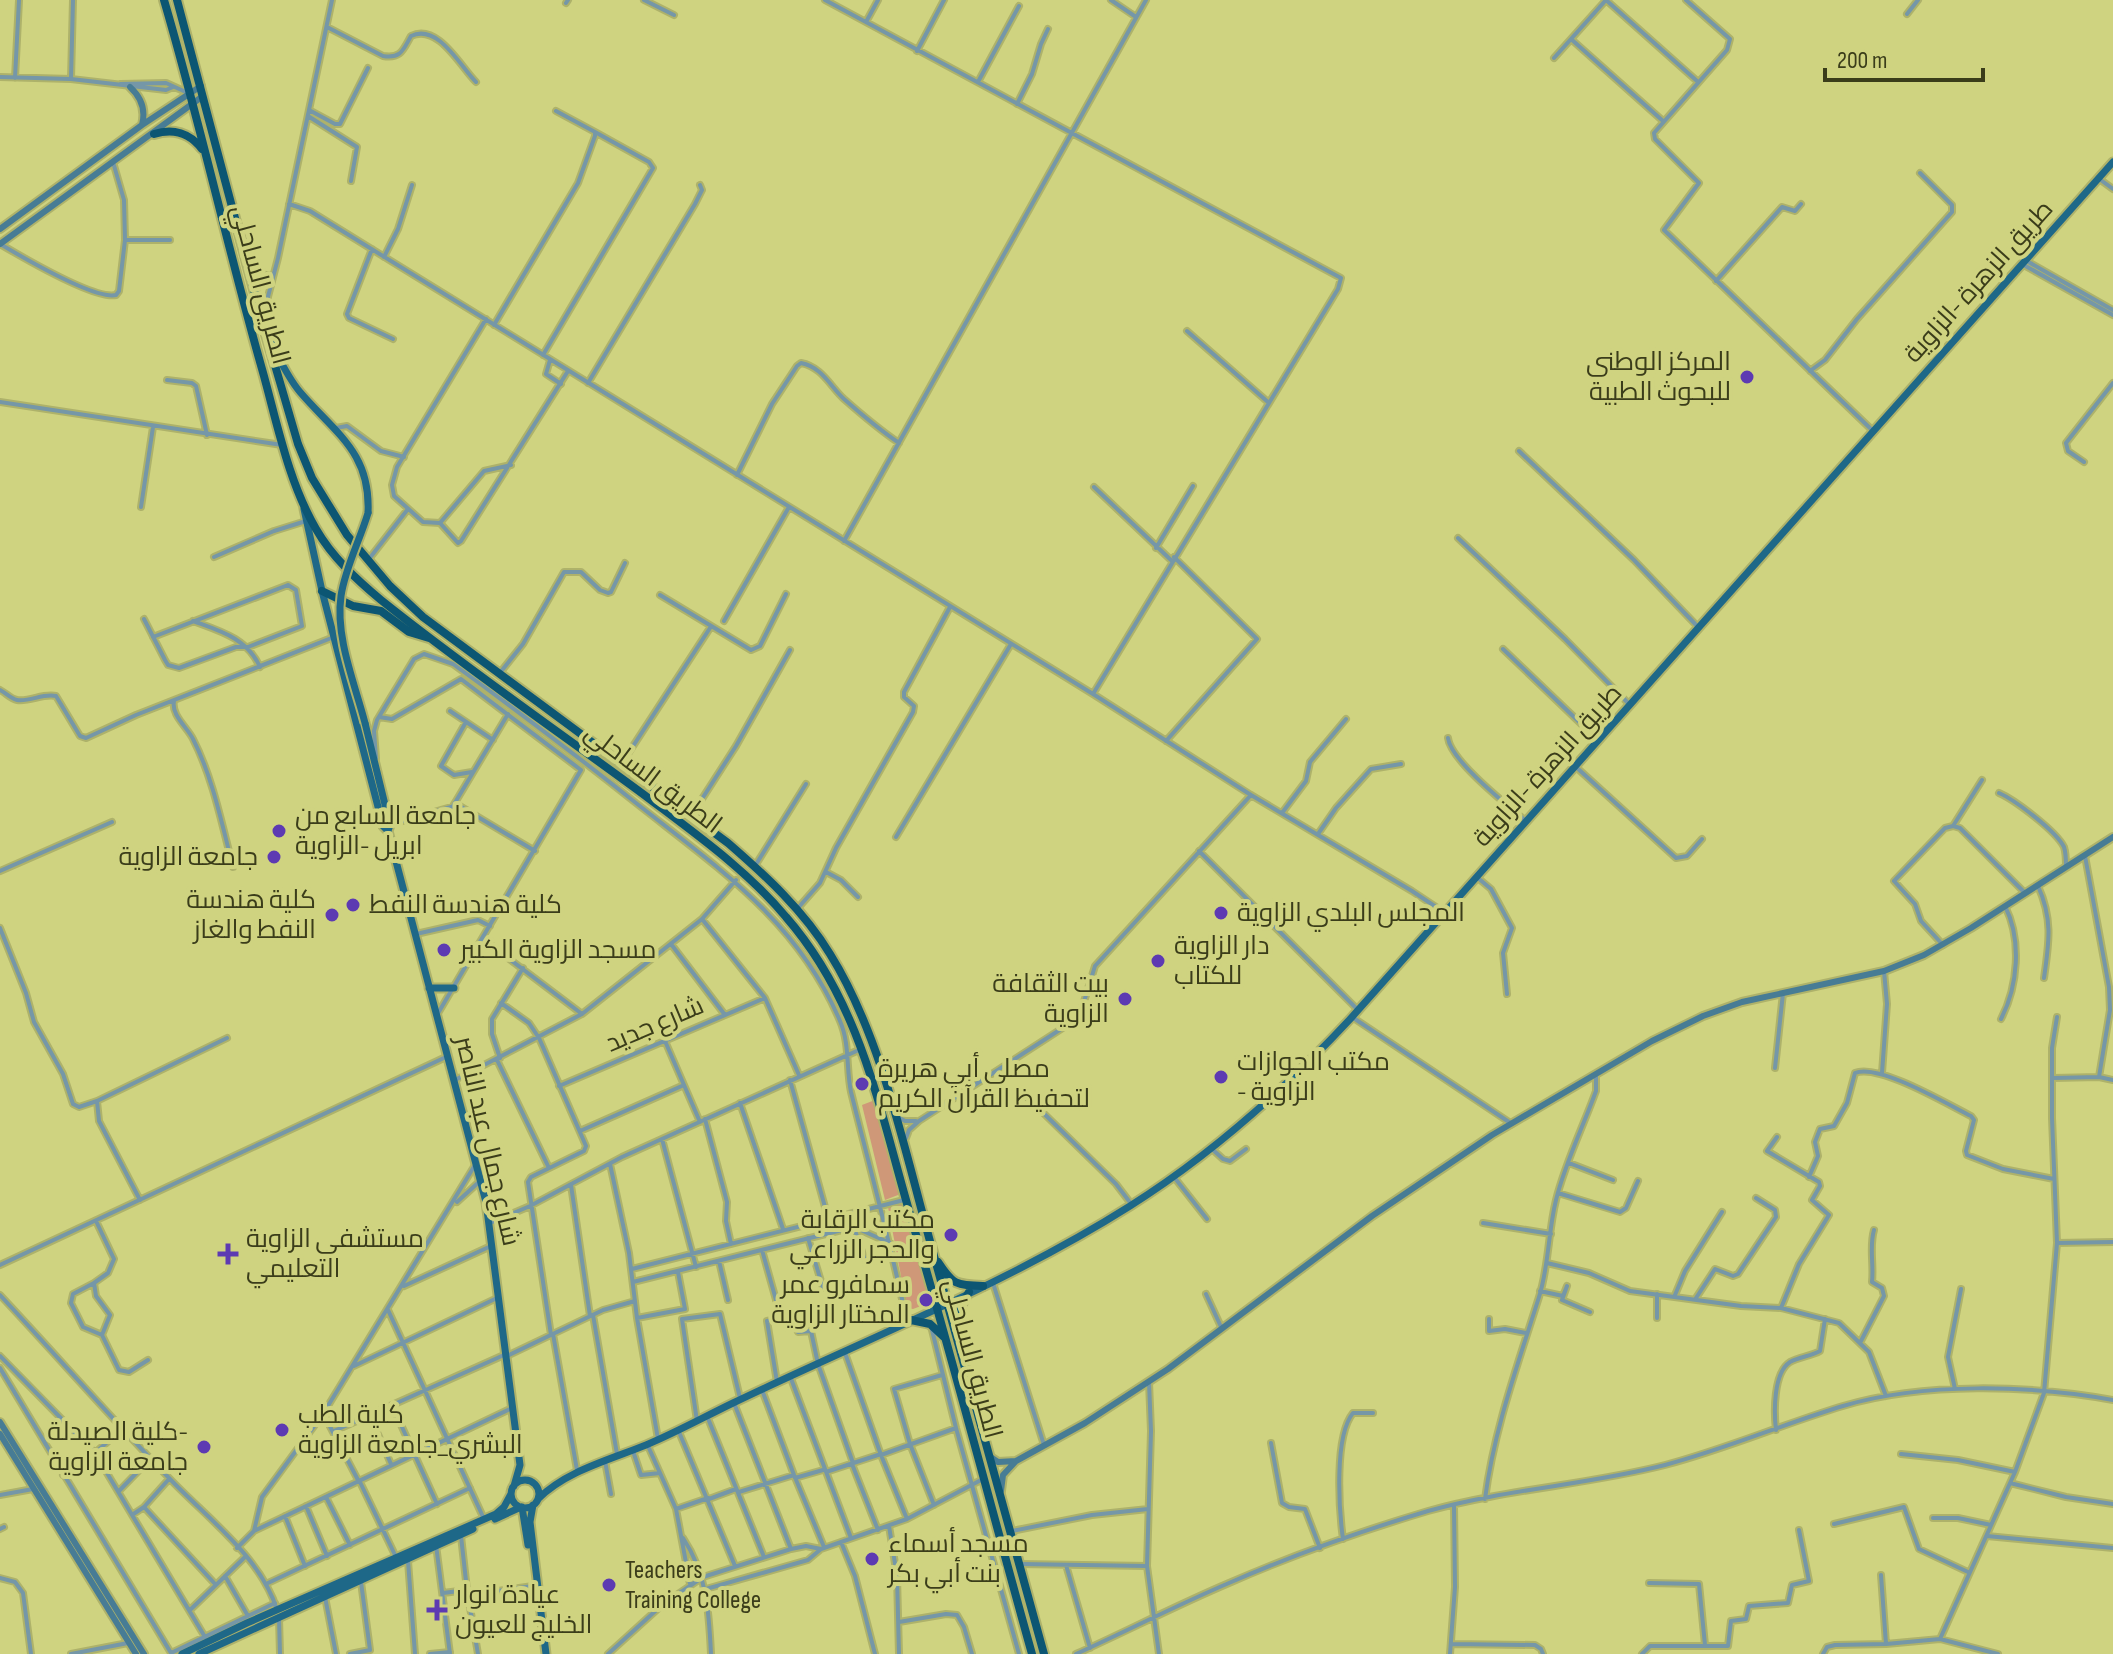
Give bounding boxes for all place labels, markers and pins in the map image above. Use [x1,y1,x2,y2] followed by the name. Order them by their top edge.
[1586,347,1731,408] place label: المركز الوطني للبحوث الطبية
[1738,368,1756,386] marker: المركز الوطني للبحوث الطبية
[295,801,476,862] place label: جامعة السابع من ابريل -الزاوية
[270,822,288,840] marker: جامعة السابع من ابريل -الزاوية
[118,842,258,873] place label: جامعة الزاوية
[265,848,283,866] marker: جامعة الزاوية
[186,885,316,946] place label: كلية هندسة النفط والغاز
[369,890,562,921] place label: كلية هندسة النفط
[344,896,362,914] marker: كلية هندسة النفط
[1237,898,1465,932] place label: المجلس البلدي الزاوية
[1212,904,1230,922] marker: المجلس البلدي الزاوية
[323,906,341,924] marker: كلية هندسة النفط والغاز
[1174,931,1270,992] place label: دار الزاوية للكتاب
[458,935,656,966] place label: مسجد الزاوية الكبير
[435,941,453,959] marker: مسجد الزاوية الكبير
[1149,952,1167,970] marker: دار الزاوية للكتاب
[992,969,1109,1030] place label: بيت الثقافة الزاوية
[1116,990,1134,1008] marker: بيت الثقافة الزاوية
[1237,1047,1390,1108] place label: مكتب الجوازات - الزاوية
[878,1051,1090,1116] place label: مصلى أبي هريرة لتحفيظ القرآن الكريم
[1212,1068,1230,1086] marker: مكتب الجوازات - الزاوية
[853,1075,871,1093] marker: مصلى أبي هريرة لتحفيظ القرآن الكريم
[789,1205,935,1270] place label: مكتب الرقابة والحجر الزراعي
[246,1224,424,1289] place label: مستشفى الزاوية التعليمي
[942,1226,960,1244] marker: مكتب الرقابة والحجر الزراعي
[217,1243,239,1265] marker: مستشفى الزاوية التعليمي
[771,1270,910,1331] place label: سمافرو عمر المختار الزاوية
[917,1291,935,1309] marker: سمافرو عمر المختار الزاوية
[298,1400,523,1464] place label: كلية الطب البشري_جامعة الزاوية
[47,1417,188,1478] place label: كلية الصيدلة- جامعة الزاوية
[273,1421,291,1439] marker: كلية الطب البشري_جامعة الزاوية
[195,1438,213,1456] marker: كلية الصيدلة- جامعة الزاوية
[886,1526,1029,1594] place label: مسجد أسماء بنت أبي بكر
[863,1550,881,1568] marker: مسجد أسماء بنت أبي بكر
[625,1555,761,1616] place label: Teachers Training College
[600,1576,618,1594] marker: Teachers Training College
[453,1580,593,1641] place label: عيادة انوار الخليج للعيون
[426,1599,448,1621] marker: عيادة انوار الخليج للعيون

